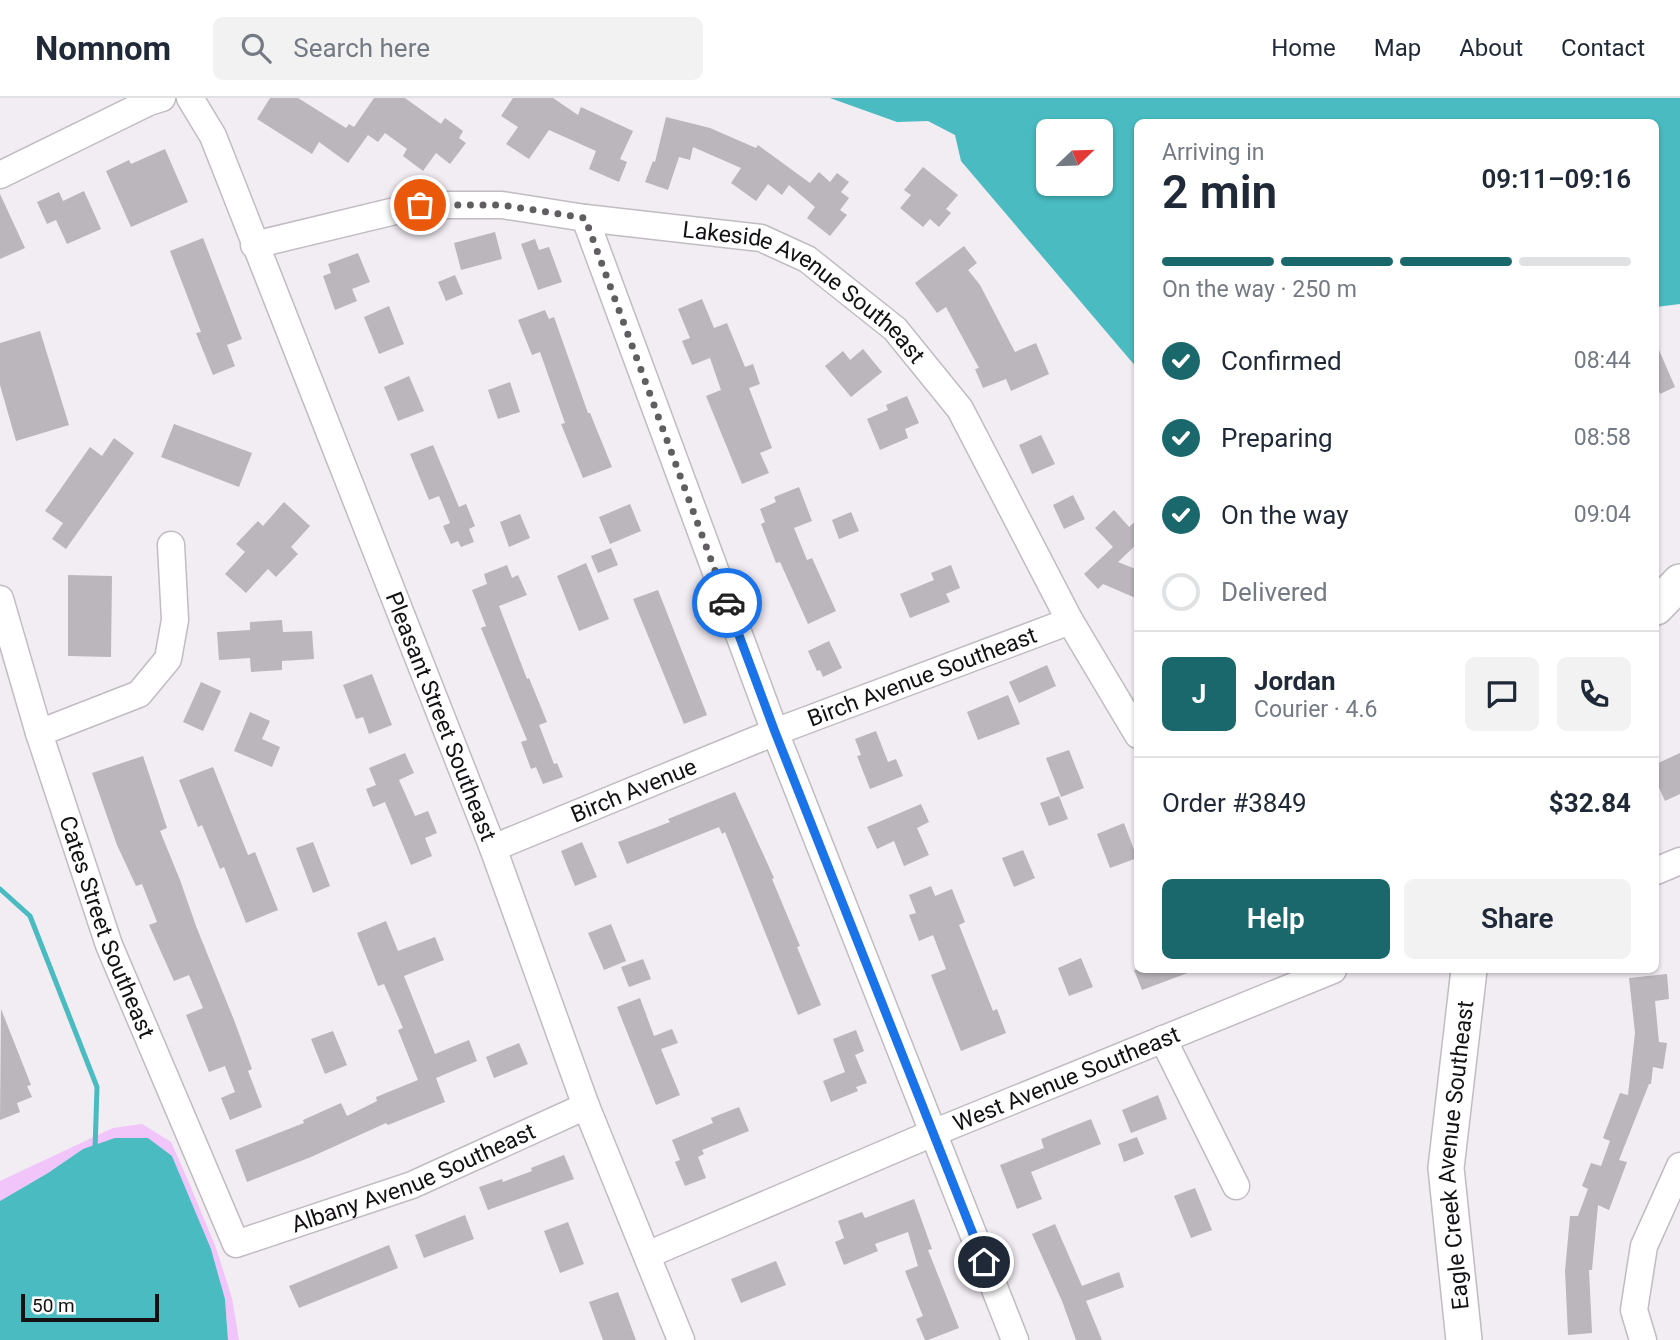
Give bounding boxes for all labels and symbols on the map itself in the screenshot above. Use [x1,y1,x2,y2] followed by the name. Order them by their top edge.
[1036,119,1113,196] north arrow
[390,175,450,235] pin
[681,216,930,369] street label: Lakeside Avenue Southeast
[692,568,762,638] courier
[380,588,502,845] street label: Pleasant Street Southeast
[804,622,1041,733] street label: Birch Avenue Southeast
[567,753,700,828] street label: Birch Avenue
[53,812,160,1042] street label: Cates Street Southeast
[1433,999,1479,1311] street label: Eagle Creek Avenue Southeast
[949,1021,1184,1137] street label: West Avenue Southeast
[288,1118,540,1238] street label: Albany Avenue Southeast
[954,1232,1014,1292] pin
[21,1291,159,1323] scale bar

